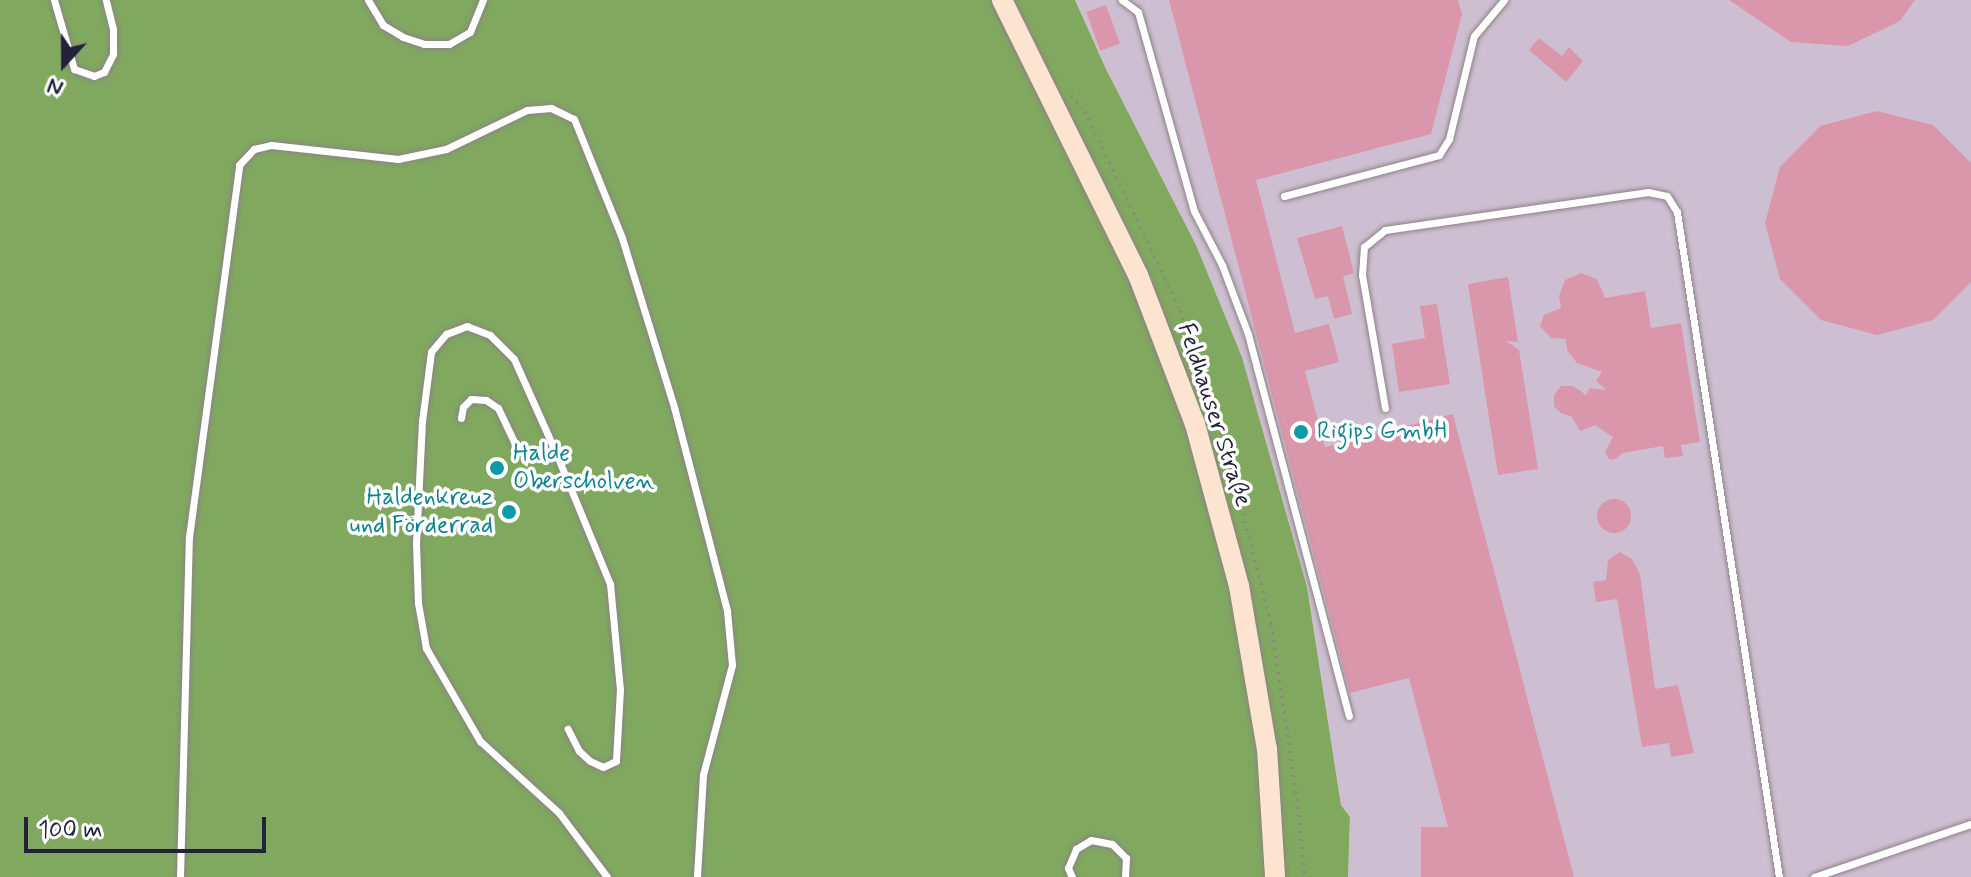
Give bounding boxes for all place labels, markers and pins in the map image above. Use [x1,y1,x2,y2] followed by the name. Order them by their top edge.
[1317,418,1447,446] place label: Rigips GmbH
[1292,423,1310,441] marker: Rigips GmbH
[513,440,654,496] place label: Halde Oberscholven
[488,459,506,477] marker: Halde Oberscholven
[350,484,493,540] place label: Haldenkreuz und Förderrad
[500,503,518,521] marker: Haldenkreuz und Förderrad

